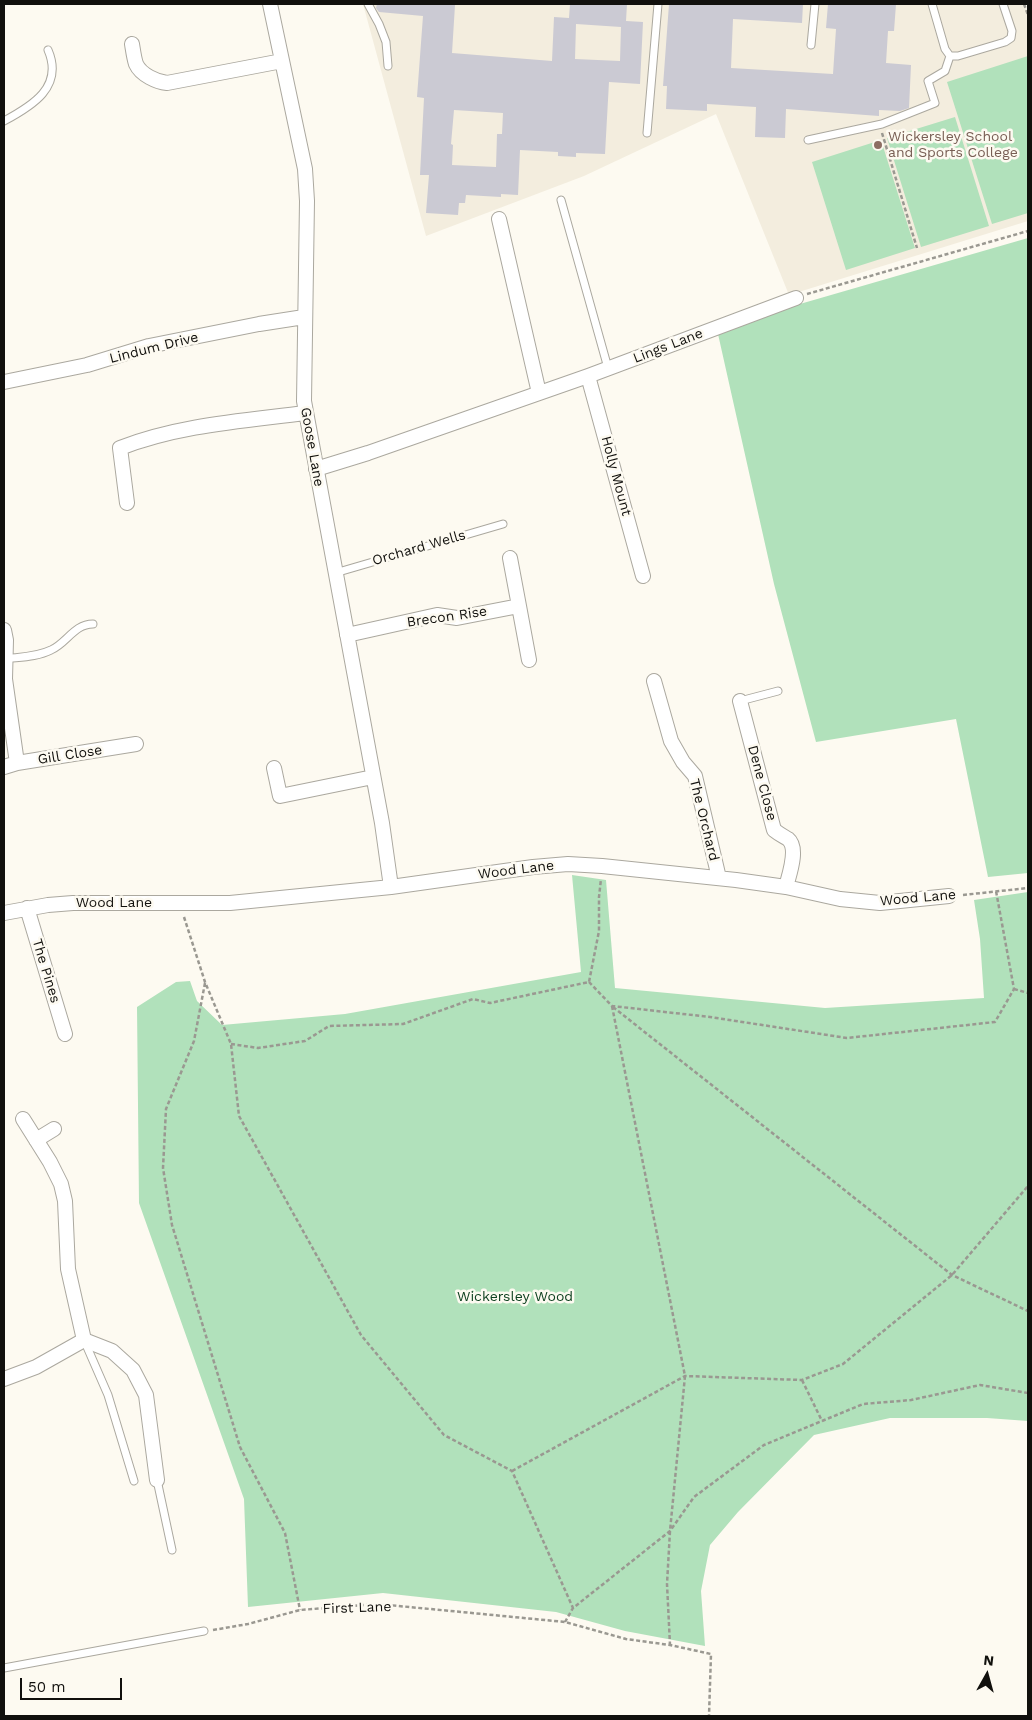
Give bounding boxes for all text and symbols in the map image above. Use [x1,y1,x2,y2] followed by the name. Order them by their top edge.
[888,129,1018,162] place label: Wickersley School and Sports College
[872,139,884,151] marker: Wickersley School and Sports College
[631,325,705,367] street label: Lings Lane
[108,329,200,367] street label: Lindum Drive
[297,406,327,488] street label: Goose Lane
[597,434,635,518] street label: Holly Mount
[370,527,468,569] street label: Orchard Wells
[406,603,488,631] street label: Brecon Rise
[37,742,103,768] street label: Gill Close
[744,743,780,823] street label: Dene Close
[686,777,722,863] street label: The Orchard
[477,857,555,883] street label: Wood Lane
[879,886,957,910] street label: Wood Lane
[76,895,152,911] street label: Wood Lane
[28,937,64,1005] street label: The Pines
[457,1289,573,1305] park label: Wickersley Wood
[322,1598,392,1618] street label: First Lane
[962,1650,1012,1700] north arrow
[983,1652,995,1669] text: N
[22,1668,125,1700] scale bar
[28,1678,65,1696] text: 50 m

